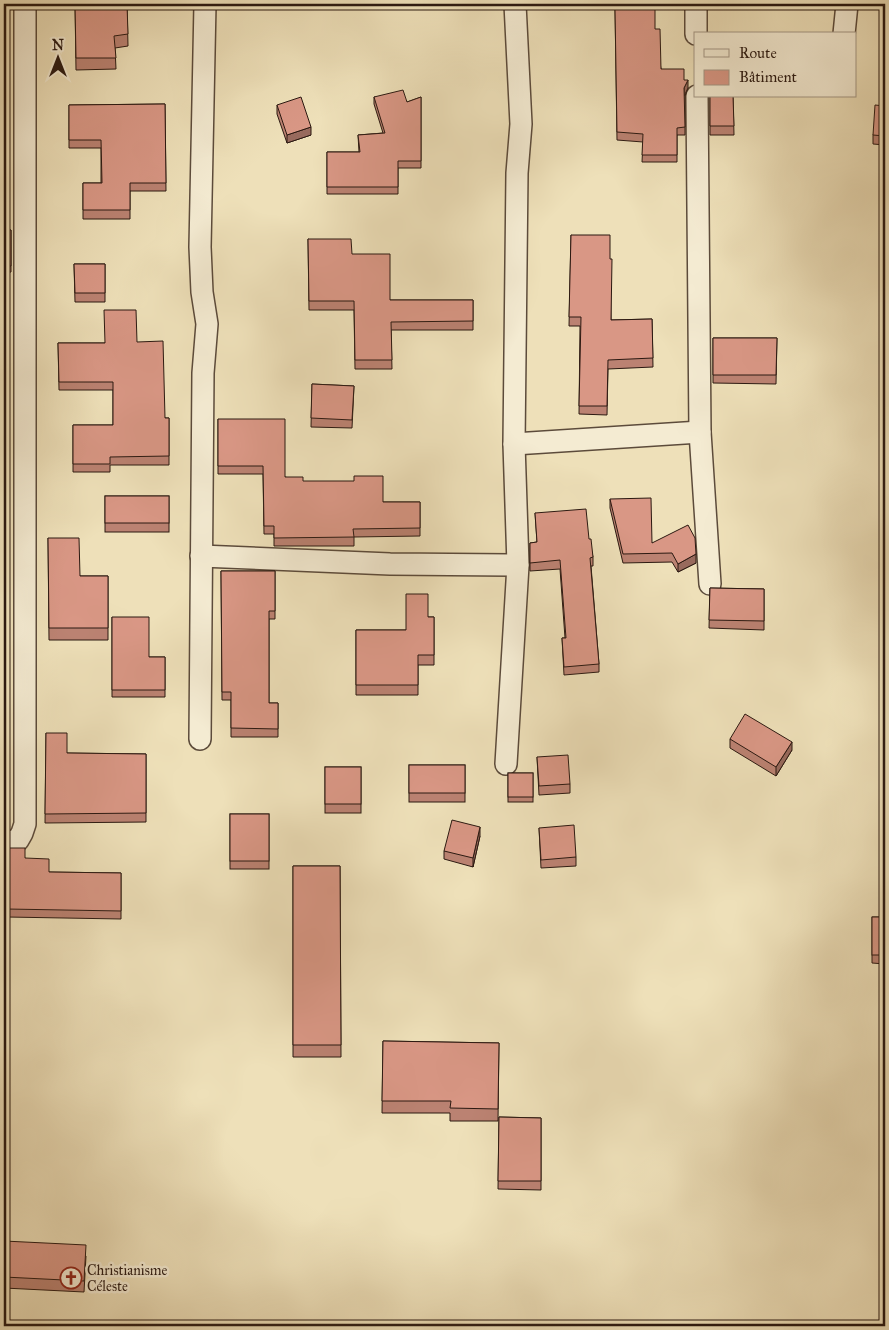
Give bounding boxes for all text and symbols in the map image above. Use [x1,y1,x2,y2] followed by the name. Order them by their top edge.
[32,32,82,82] north arrow
[694,32,856,98] legend
[52,37,64,54] text: N
[739,44,777,62] text: Route
[739,68,798,86] text: Bâtiment
[87,1262,167,1295] place label: Christianisme Céleste
[59,1266,83,1290] church icon: Christianisme Céleste

